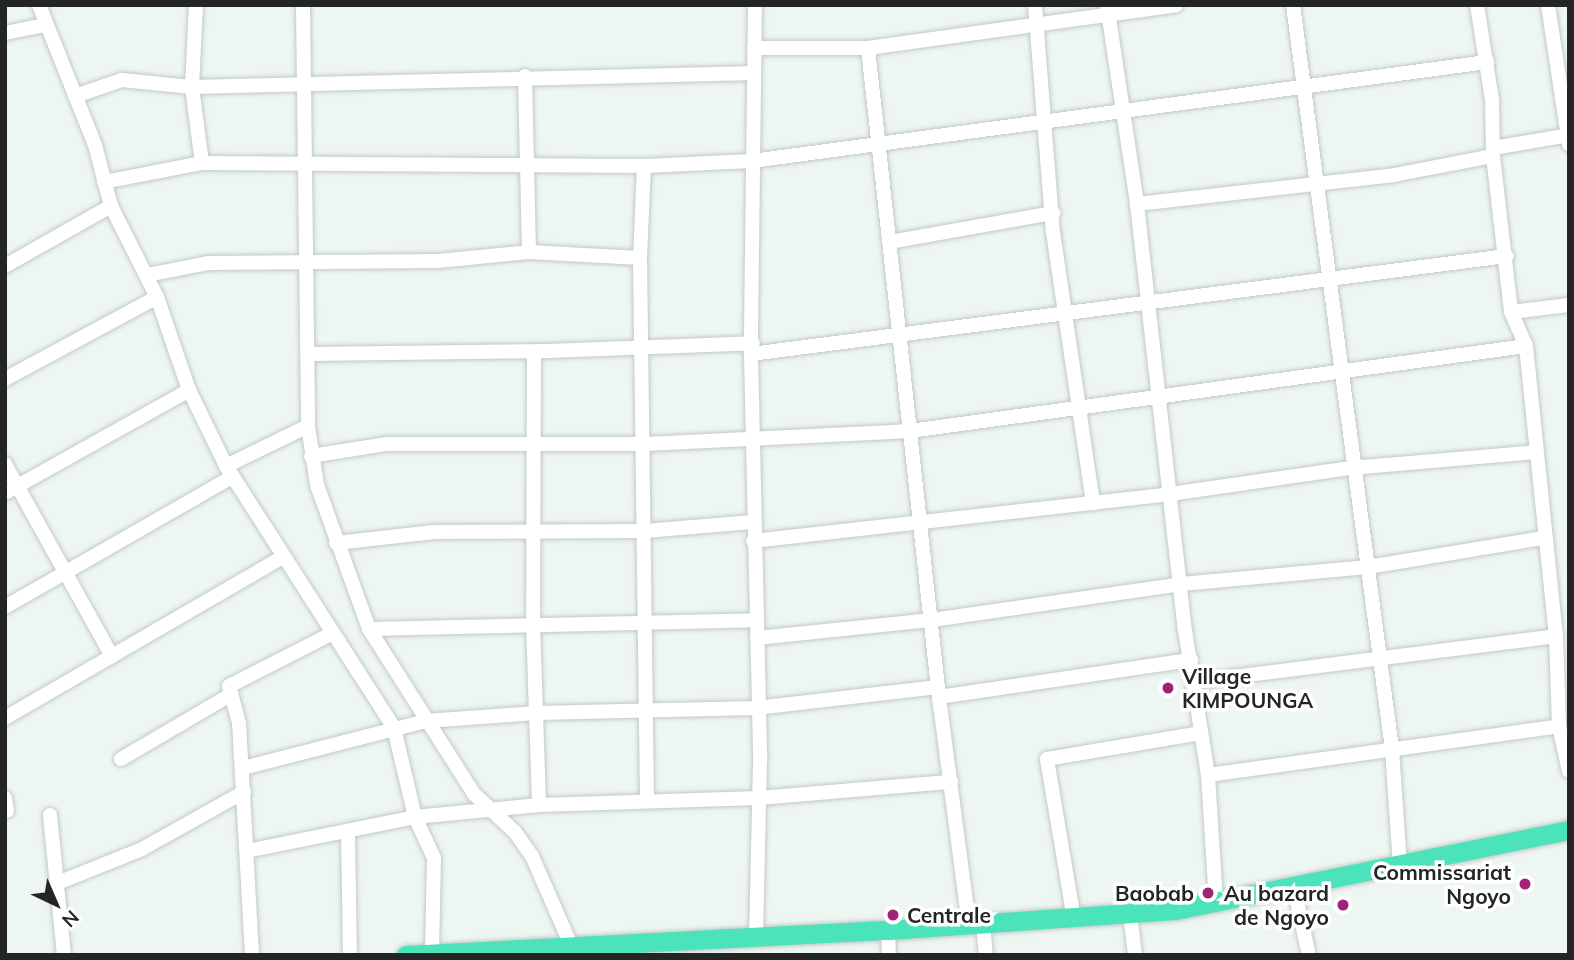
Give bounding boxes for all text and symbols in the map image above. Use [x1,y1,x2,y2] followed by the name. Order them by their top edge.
[1182,663,1313,713] place label: Village KIMPOUNGA
[1160,680,1176,696] marker: Village KIMPOUNGA
[1373,859,1511,909] place label: Commissariat Ngoyo
[21,869,91,939] north arrow
[1517,876,1533,892] marker: Commissariat Ngoyo
[1115,880,1194,906] place label: Baobab
[1224,880,1329,930] place label: Au bazard de Ngoyo
[1200,885,1216,901] marker: Baobab
[1335,897,1351,913] marker: Au bazard de Ngoyo
[907,902,991,928] place label: Centrale
[57,905,84,933] text: N
[885,907,901,923] marker: Centrale

